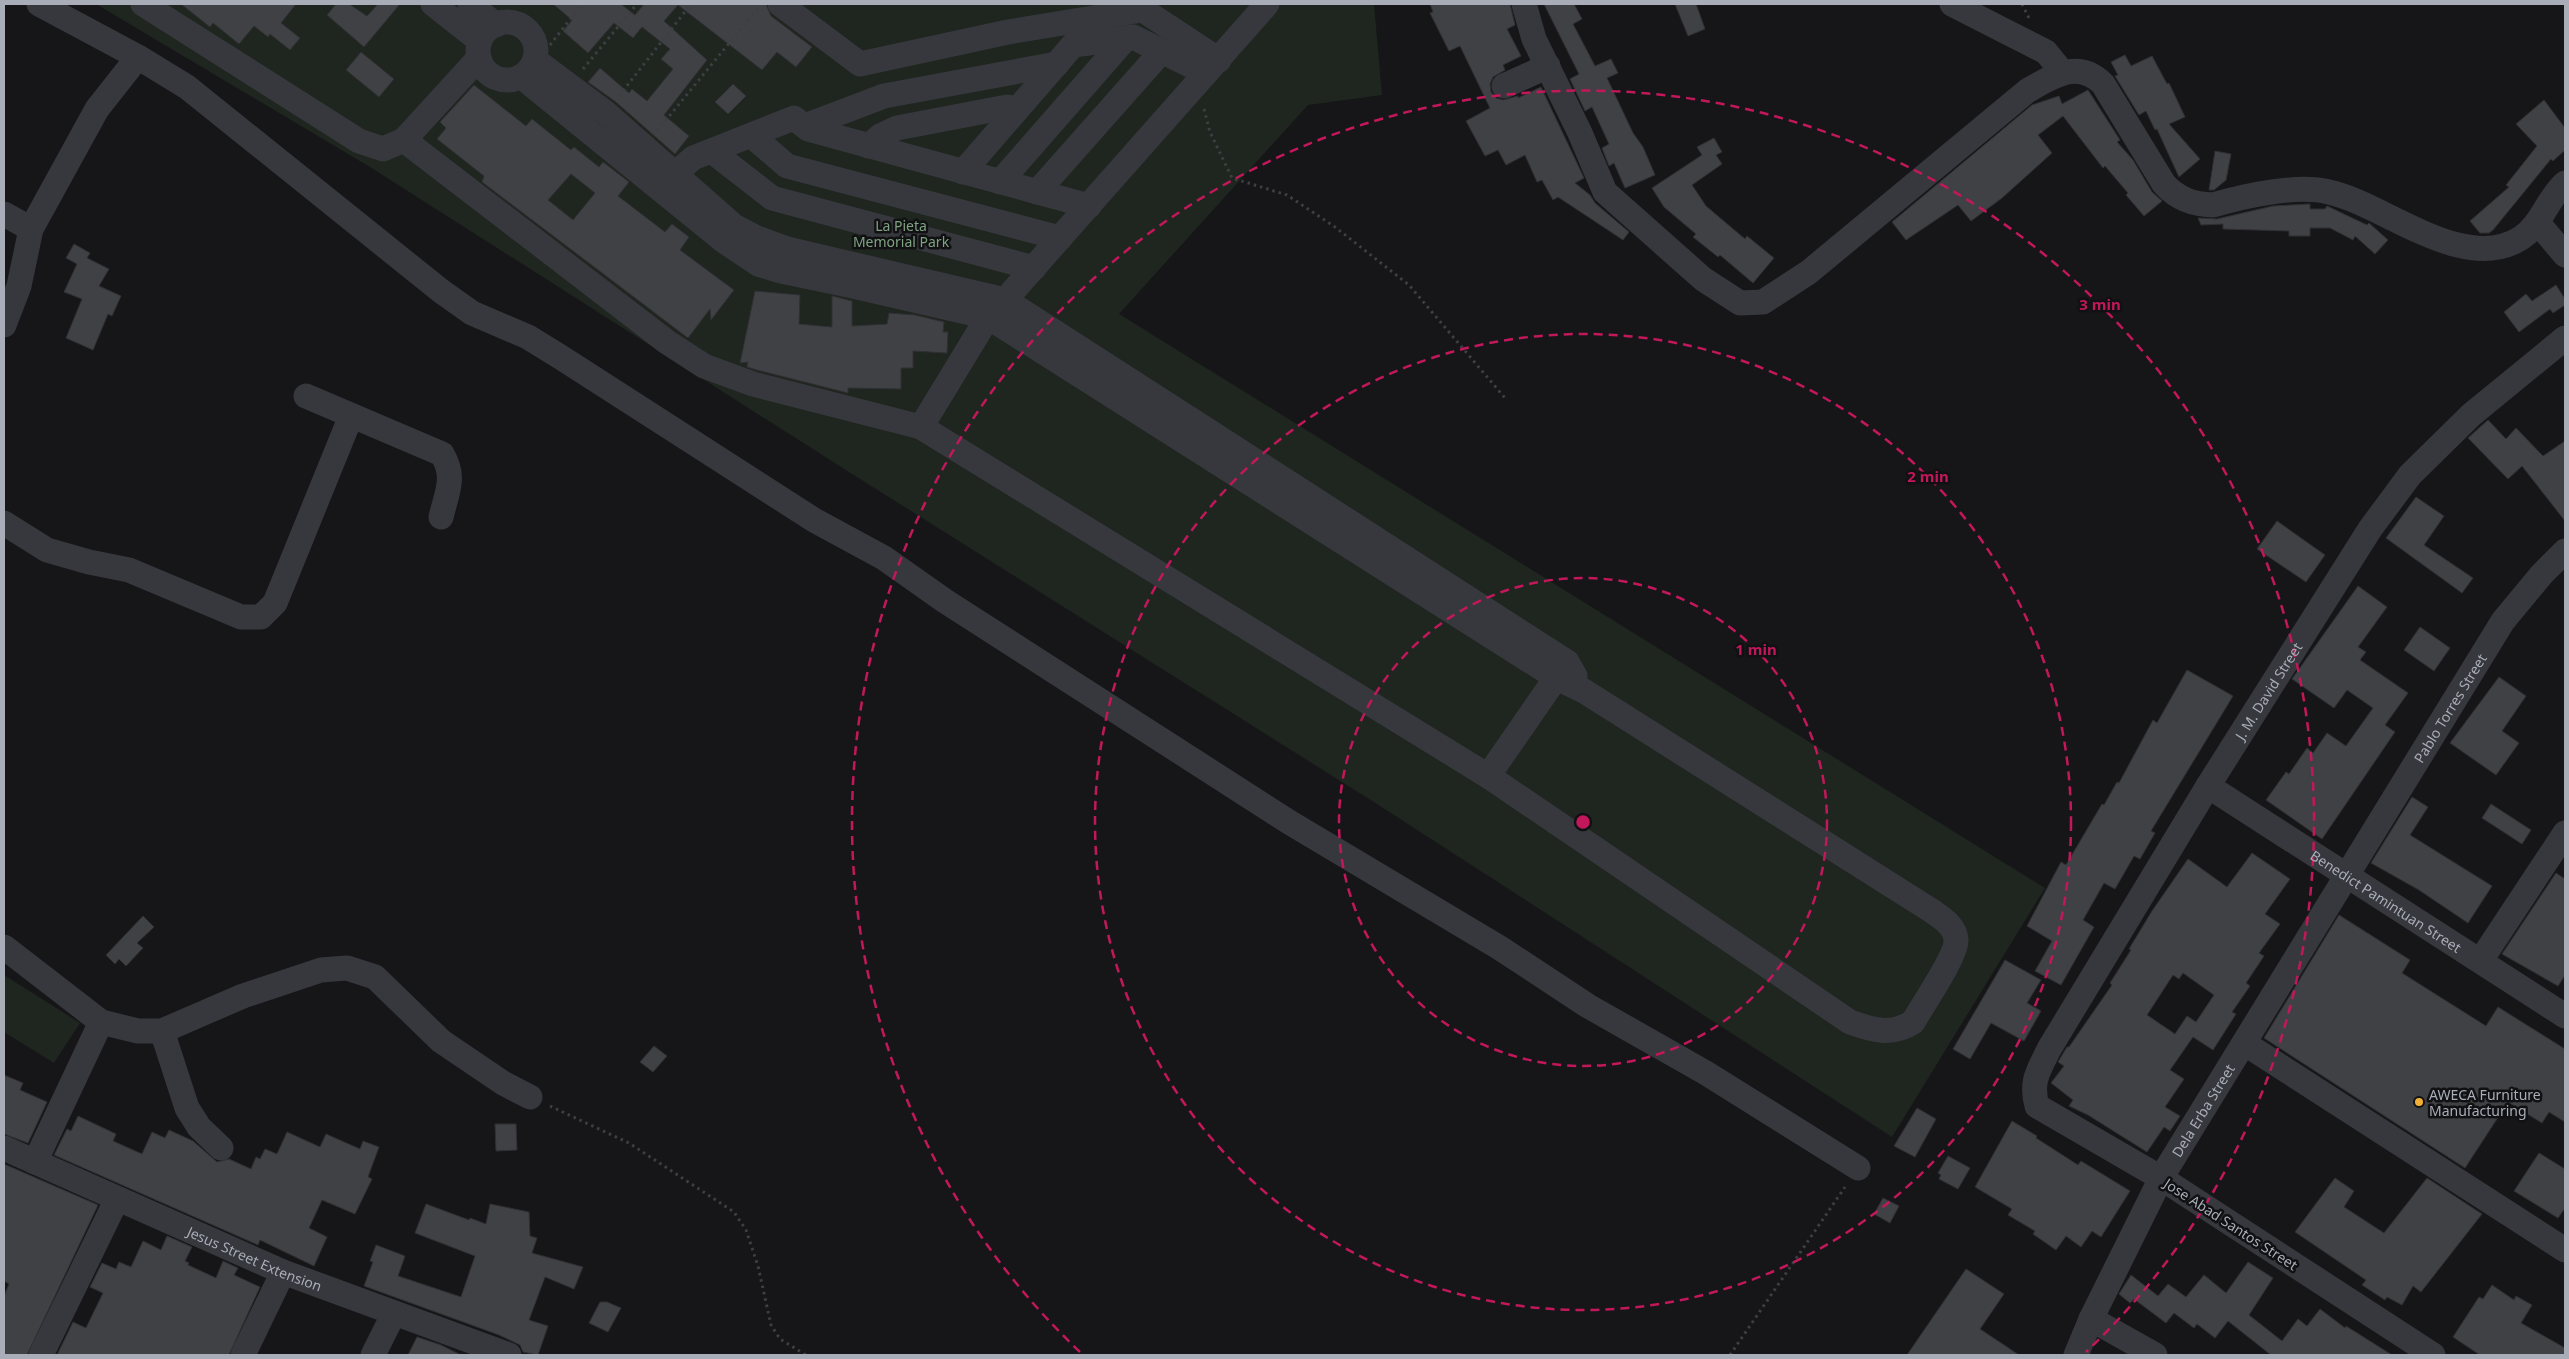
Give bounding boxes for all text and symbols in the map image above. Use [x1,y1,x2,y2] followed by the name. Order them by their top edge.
[853,216,950,251] park label: La Pieta Memorial Park
[2079,294,2121,314] text: 3 min
[1907,466,1949,486] text: 2 min
[2229,638,2306,745] street label: J. M. David Street
[1735,639,1777,659] text: 1 min
[2409,650,2490,766] street label: Pablo Torres Street
[1574,813,1592,831] centre of rings
[2307,845,2465,956] street label: Benedict Pamintuan Street
[2167,1060,2239,1160] street label: Dela Erba Street
[2429,1085,2541,1120] place label: AWECA Furniture Manufacturing
[2413,1096,2425,1108] marker: AWECA Furniture Manufacturing
[2159,1173,2301,1274] street label: Jose Abad Santos Street
[183,1220,325,1295] street label: Jesus Street Extension

